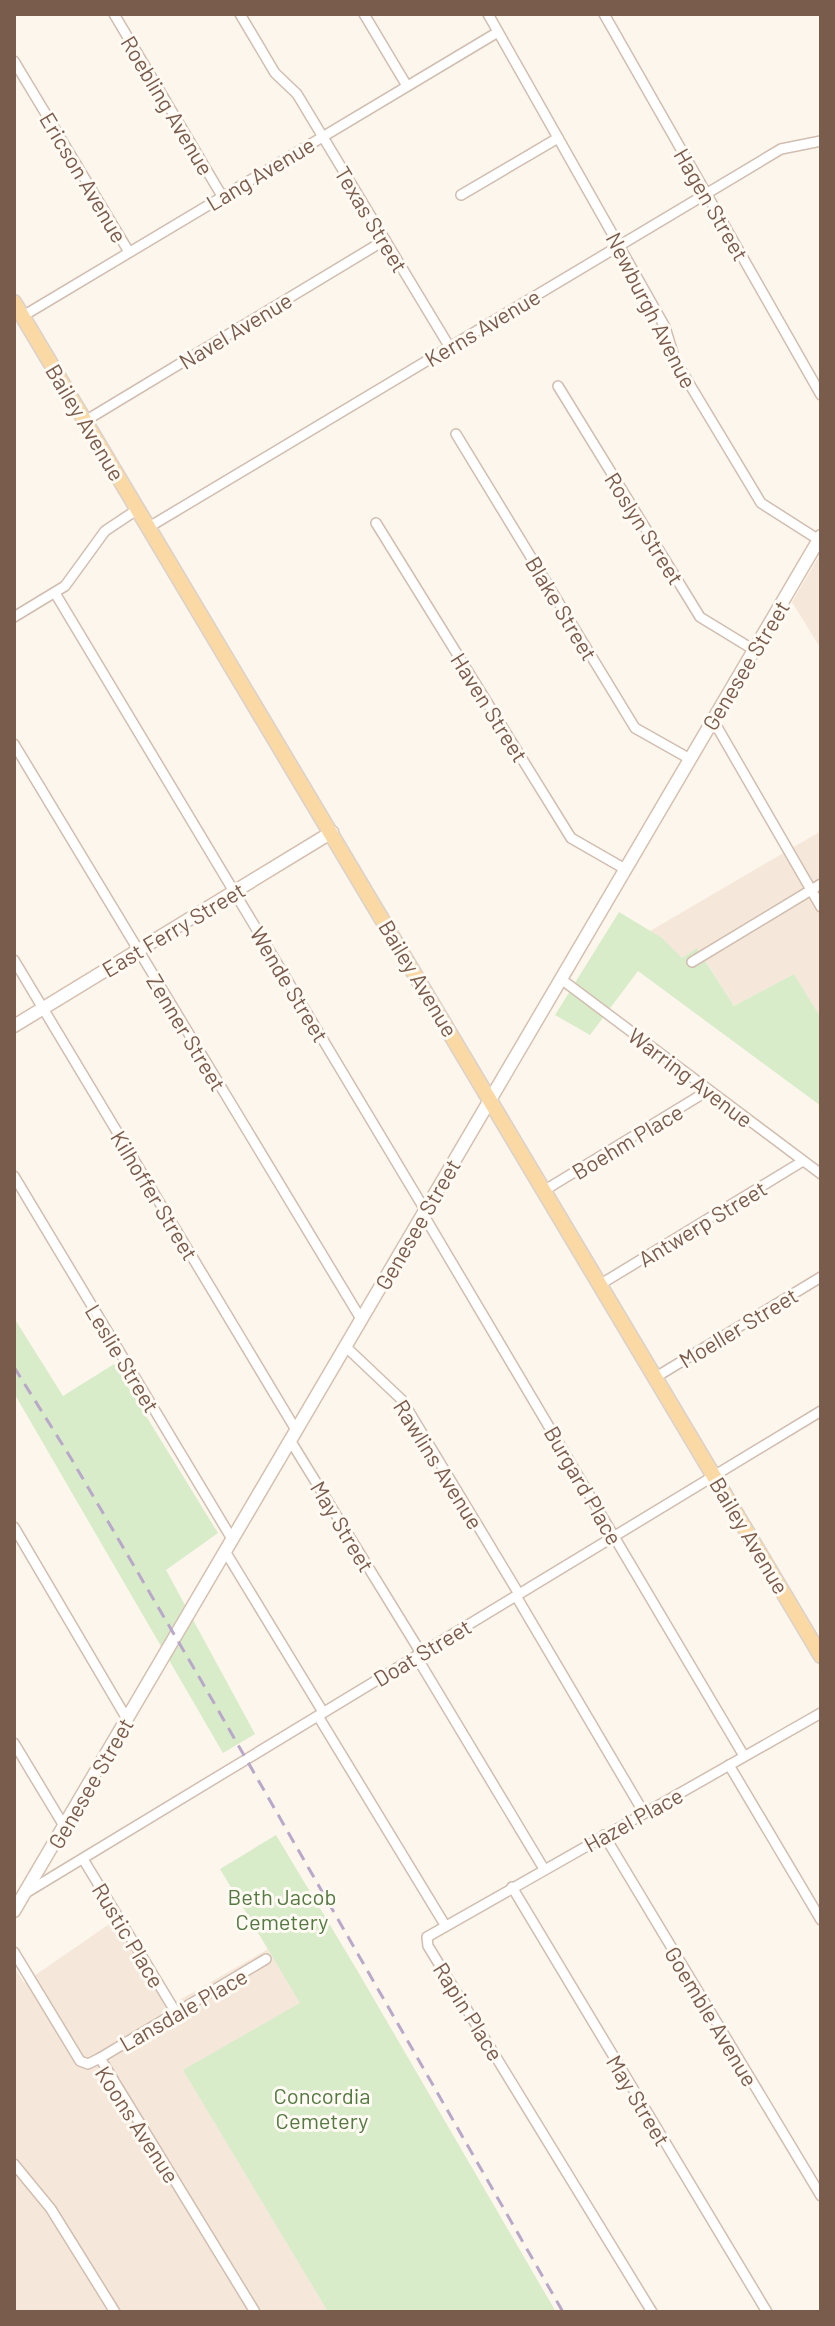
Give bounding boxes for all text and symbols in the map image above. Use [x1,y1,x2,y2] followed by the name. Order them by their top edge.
[116,31,220,179] street label: Roebling Avenue
[35,107,133,247] street label: Ericson Avenue
[201,131,319,215] street label: Lang Avenue
[669,143,755,265] street label: Hagen Street
[330,161,414,277] street label: Texas Street
[601,228,703,392] street label: Newburgh Avenue
[420,282,544,372] street label: Kerns Avenue
[174,286,296,374] street label: Navel Avenue
[41,359,131,485] street label: Bailey Avenue
[600,467,690,589] street label: Roslyn Street
[521,551,603,665] street label: Blake Street
[696,595,794,735] street label: Genesee Street
[446,648,534,766] street label: Haven Street
[97,876,249,982] street label: East Ferry Street
[374,915,464,1041] street label: Bailey Avenue
[245,922,335,1046] street label: Wende Street
[142,969,232,1095] street label: Zenner Street
[624,1022,758,1132] street label: Warring Avenue
[567,1098,687,1184] street label: Boehm Place
[106,1126,204,1264] street label: Kilhoffer Street
[369,1154,465,1294] street label: Genesee Street
[633,1175,771,1271] street label: Antwerp Street
[674,1281,802,1373] street label: Moeller Street
[81,1299,165,1417] street label: Leslie Street
[389,1394,489,1534] street label: Rawlins Avenue
[540,1421,628,1549] street label: Burgard Place
[705,1472,795,1598] street label: Bailey Avenue
[306,1476,380,1576] street label: May Street
[368,1613,476,1691] street label: Doat Street
[42,1713,138,1853] street label: Genesee Street
[579,1781,687,1857] street label: Hazel Place
[88,1878,170,1992] street label: Rustic Place
[228,1883,336,1934] park label: Beth Jacob Cemetery
[660,1941,764,2091] street label: Goemble Avenue
[429,1957,509,2065] street label: Rapin Place
[115,1962,251,2056] street label: Lansdale Place
[602,2050,676,2150] street label: May Street
[91,2061,185,2187] street label: Koons Avenue
[273,2082,371,2133] park label: Concordia Cemetery

